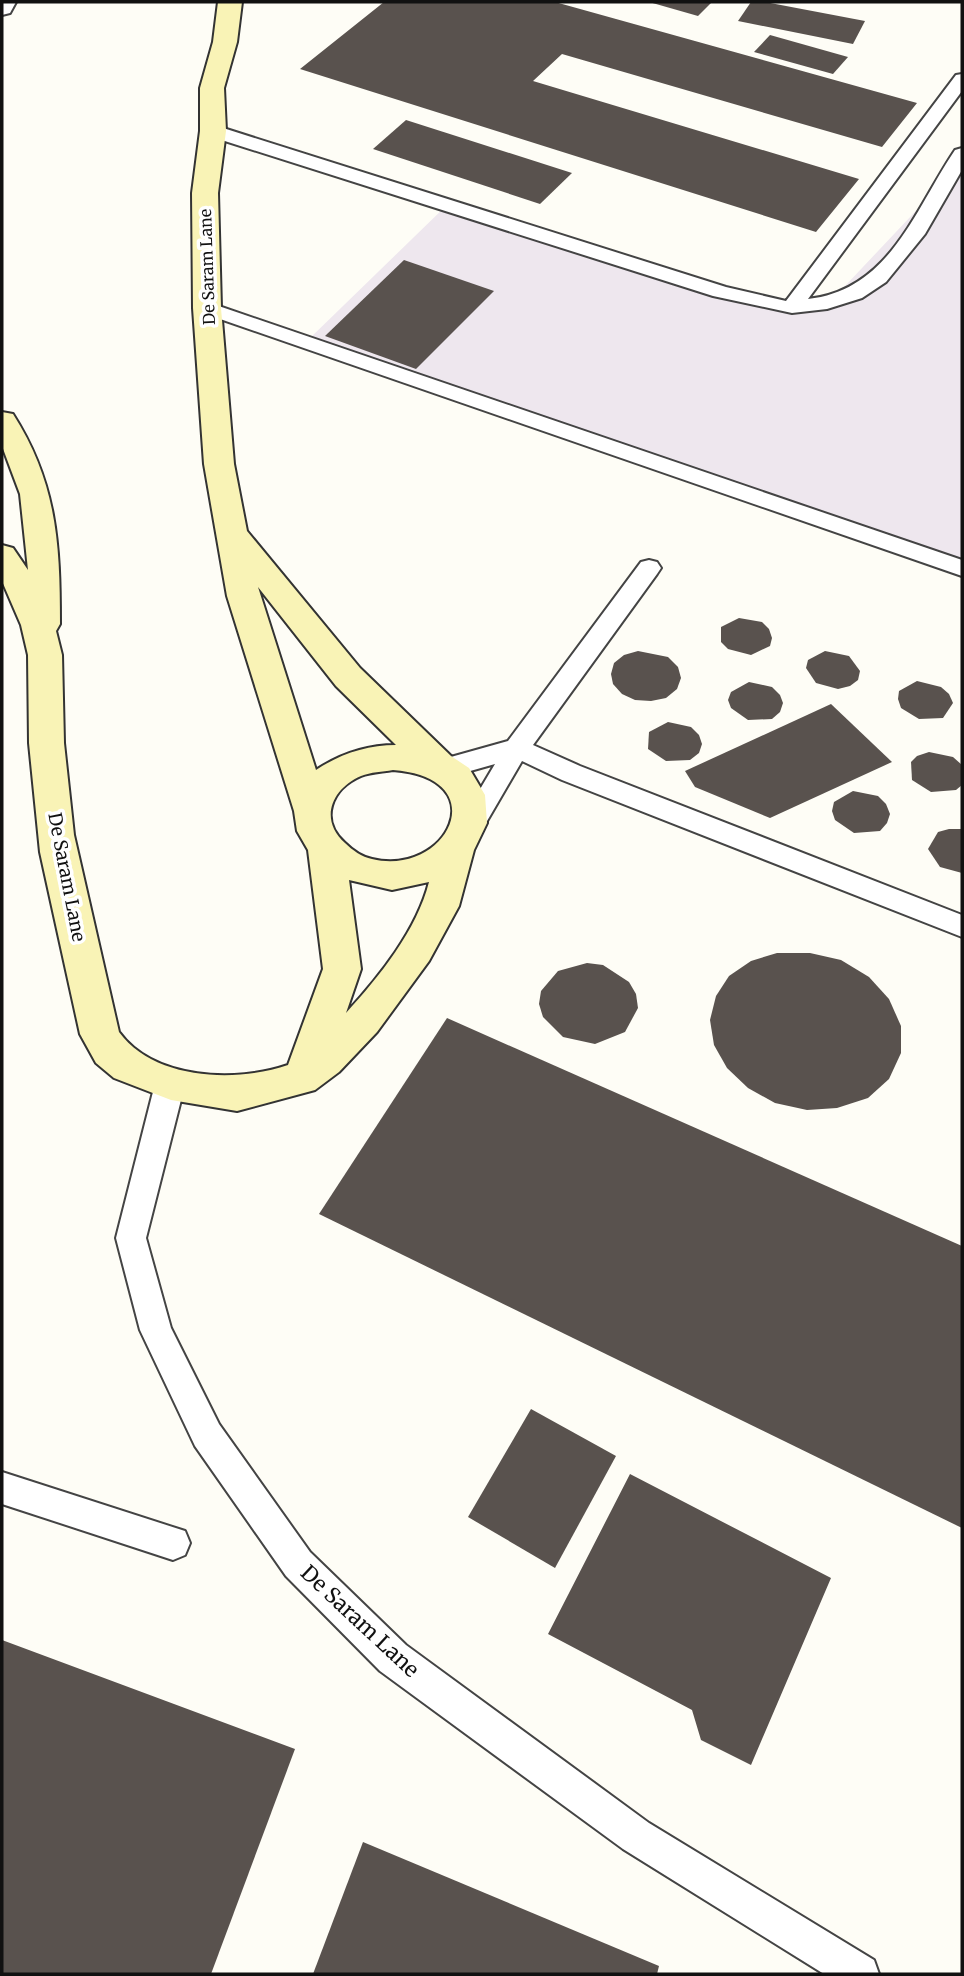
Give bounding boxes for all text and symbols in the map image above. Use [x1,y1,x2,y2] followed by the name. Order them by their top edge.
[195,209,219,325] street label: De Saram Lane
[43,811,91,943] street label: De Saram Lane
[295,1559,425,1683] street label: De Saram Lane

